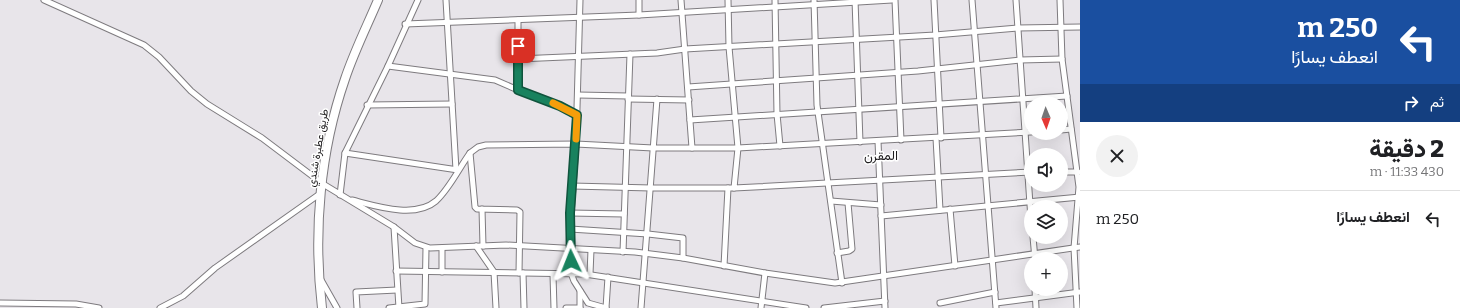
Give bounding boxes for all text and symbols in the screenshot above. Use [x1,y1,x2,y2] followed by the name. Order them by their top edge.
[1297,11,1378,44] text: 250 m
[1392,16,1444,68] icon: left
[501,29,535,63] pin
[507,35,529,57] icon: arrive
[1291,46,1378,68] text: انعطف يسارًا
[1400,92,1422,114] icon: right
[1430,93,1444,111] text: ثم
[1024,96,1068,140] north arrow
[1024,96,1068,296] map controls
[305,108,334,189] street label: طريق عطبرة شندي
[1096,135,1138,177] button: close
[1369,135,1444,163] text: 2 دقيقة
[864,148,898,164] district label: المقرن
[1024,148,1068,192] button: sound
[1370,164,1444,179] text: 430 m · 11:33
[1024,200,1068,244] button: layers
[1336,208,1410,226] text: انعطف يسارًا
[1422,208,1444,230] icon: left
[1096,210,1139,228] text: 250 m
[550,240,592,282] position arrow
[1024,252,1068,296] button: +

